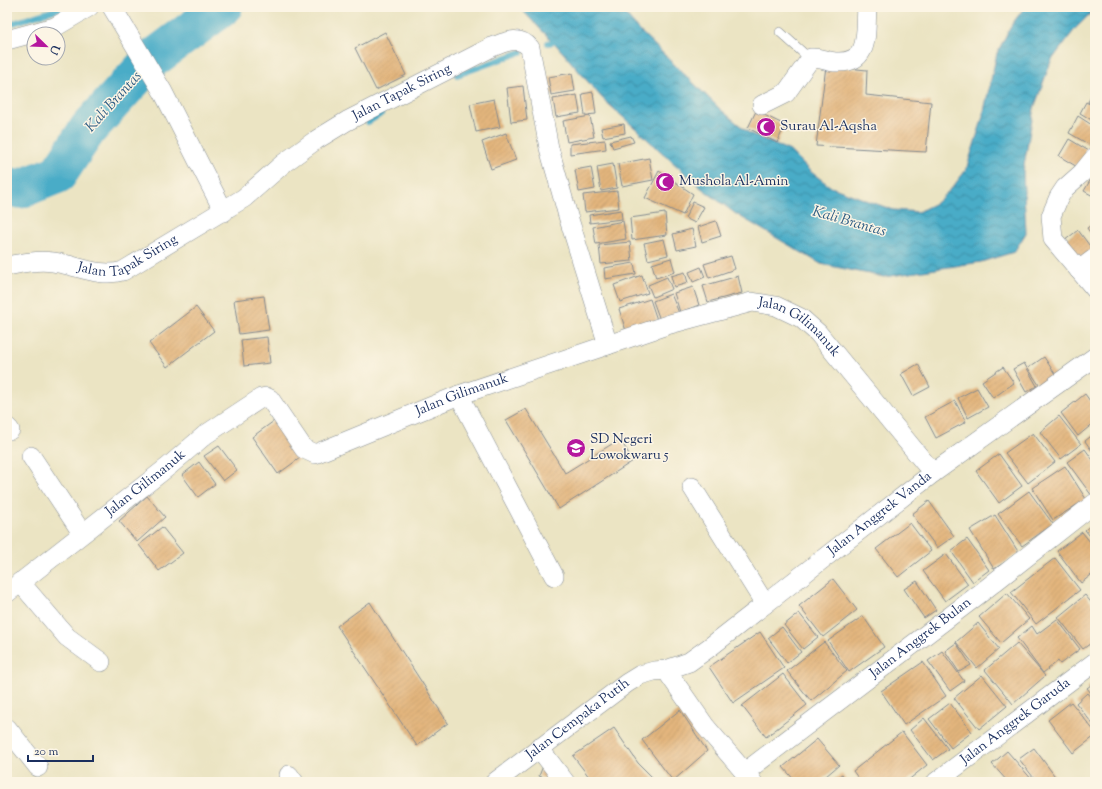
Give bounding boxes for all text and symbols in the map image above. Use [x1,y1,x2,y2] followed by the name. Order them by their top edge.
[26,26,66,66] north arrow
[45,41,64,57] text: U
[348,59,455,127] street label: Jalan Tapak Siring
[81,67,147,137] water label: Kali Brantas
[755,116,777,138] mosque icon: Surau Al-Aqsha
[780,117,877,137] place label: Surau Al-Aqsha
[654,171,676,193] mosque icon: Mushola Al-Amin
[679,172,789,192] place label: Mushola Al-Amin
[810,201,888,243] water label: Kali Brantas
[74,230,182,283] street label: Jalan Tapak Siring
[756,293,845,362] street label: Jalan Gilimanuk
[412,369,511,422] street label: Jalan Gilimanuk
[590,430,669,466] place label: SD Negeri Lowokwaru 5
[565,437,587,459] school or university icon: SD Negeri Lowokwaru 5
[101,445,191,522] street label: Jalan Gilimanuk
[823,467,937,562] street label: Jalan Anggrek Vanda
[865,593,976,684] street label: Jalan Anggrek Bulan
[956,673,1075,770] street label: Jalan Anggrek Garuda
[521,674,634,766] street label: Jalan Cempaka Putih
[28,737,93,763] scale bar
[34,743,59,761] text: 20 m

